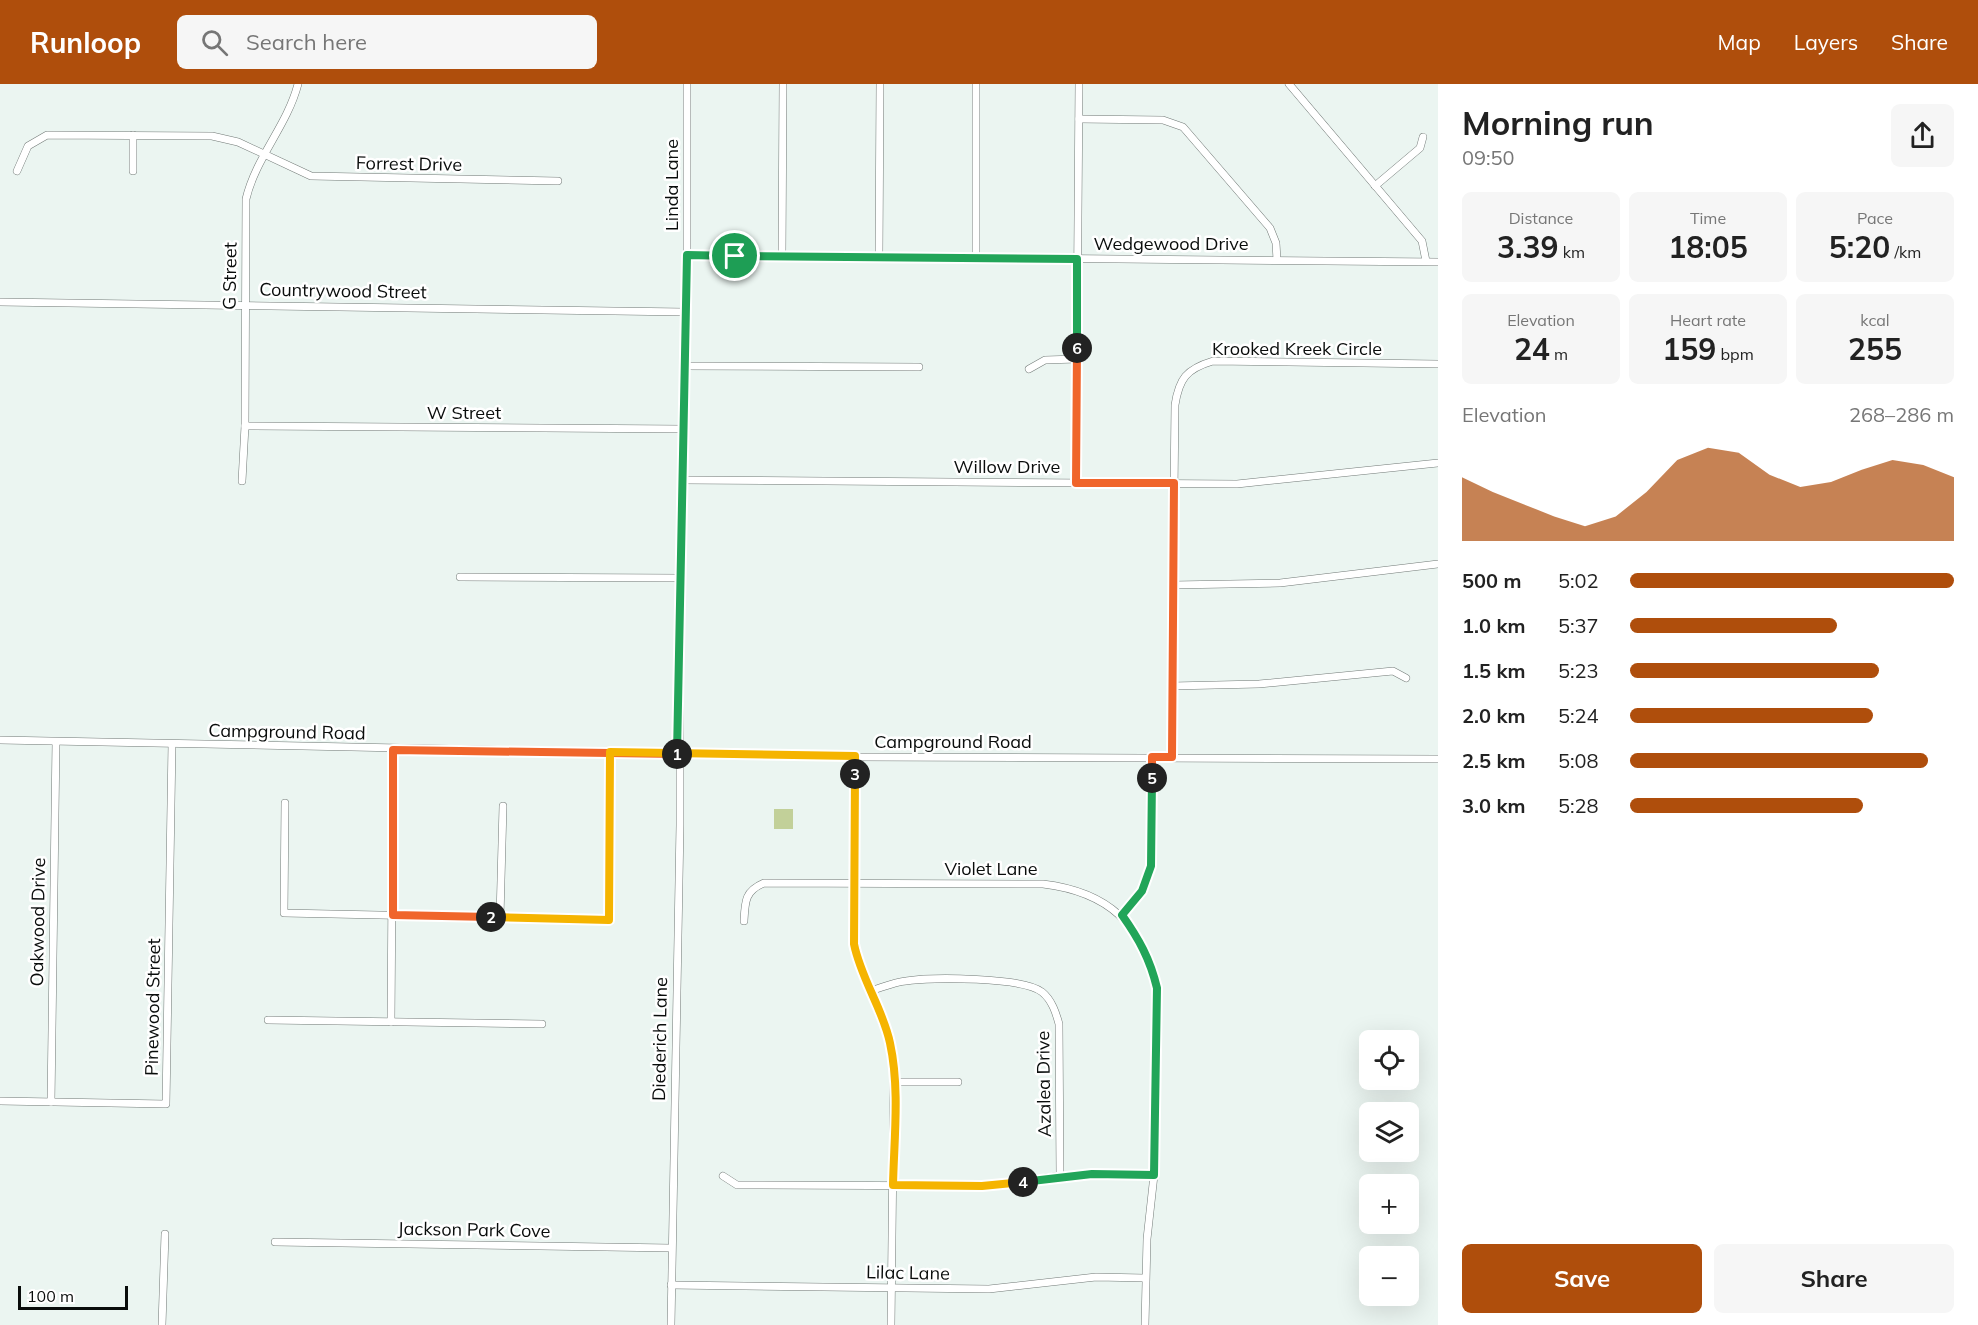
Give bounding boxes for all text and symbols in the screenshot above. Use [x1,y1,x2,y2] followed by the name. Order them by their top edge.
[177,15,597,69] search box
[30,25,141,60] text: Runloop
[198,26,231,59] icon: search
[246,28,367,56] text: Search here
[1718,29,1761,55] text: Map
[1794,29,1858,55] text: Layers
[1891,29,1948,55] text: Share
[1462,102,1654,143] text: Morning run
[1891,104,1954,167] button: share
[660,139,683,231] street label: Linda Lane
[1462,145,1515,170] text: 09:50
[356,151,462,176] street label: Forrest Drive
[1509,208,1573,228] text: Distance
[1690,208,1726,228] text: Time
[1857,208,1893,228] text: Pace
[1497,228,1558,266] text: 3.39
[1668,228,1748,266] text: 18:05
[1829,228,1890,266] text: 5:20
[709,230,760,281] pin
[1093,232,1249,255] street label: Wedgewood Drive
[718,239,751,272] icon: arrive
[217,242,242,310] street label: G Street
[1558,242,1585,262] text: km
[1890,242,1921,262] text: /km
[259,278,427,303] street label: Countrywood Street
[1507,310,1575,330] text: Elevation
[1670,310,1746,330] text: Heart rate
[1860,310,1890,330] text: kcal
[1514,330,1550,368] text: 24
[1662,330,1716,368] text: 159
[1848,330,1902,368] text: 255
[1062,333,1092,363] pin: 6
[1212,337,1382,360] street label: Krooked Kreek Circle
[1072,338,1082,358] text: 6
[1550,344,1568,364] text: m
[1716,344,1754,364] text: bpm
[427,401,501,424] street label: W Street
[1462,402,1547,427] text: Elevation
[1849,402,1954,427] text: 268–286 m
[954,455,1060,478] street label: Willow Drive
[1462,568,1521,593] text: 500 m
[1558,568,1599,593] text: 5:02
[1462,613,1525,638] text: 1.0 km
[1558,613,1599,638] text: 5:37
[1462,658,1525,683] text: 1.5 km
[1558,658,1599,683] text: 5:23
[1462,703,1525,728] text: 2.0 km
[1558,703,1599,728] text: 5:24
[208,719,366,744] street label: Campground Road
[874,730,1032,753] street label: Campground Road
[662,739,692,769] pin: 1
[672,744,682,764] text: 1
[1462,748,1525,773] text: 2.5 km
[1558,748,1599,773] text: 5:08
[840,759,870,789] pin: 3
[1137,763,1167,793] pin: 5
[850,764,860,784] text: 3
[1147,768,1157,788] text: 5
[1462,793,1525,818] text: 3.0 km
[1558,793,1599,818] text: 5:28
[25,857,50,987] street label: Oakwood Drive
[944,857,1038,880] street label: Violet Lane
[476,902,506,932] pin: 2
[486,907,496,927] text: 2
[140,938,165,1076] street label: Pinewood Street
[647,977,672,1101] street label: Diederich Lane
[1359,1030,1419,1306] map controls
[1359,1030,1419,1090] button: locate
[1031,1031,1056,1137] street label: Azalea Drive
[1359,1102,1419,1162] button: layers
[1008,1167,1038,1197] pin: 4
[1018,1172,1028,1192] text: 4
[1359,1174,1419,1234] button: +
[397,1217,551,1242] street label: Jackson Park Cove
[1462,1244,1702,1313] button: Save
[1714,1244,1954,1313] button: Share
[1359,1246,1419,1306] button: −
[866,1260,950,1285] street label: Lilac Lane
[18,1283,128,1310] scale bar
[27,1286,74,1306] text: 100 m

